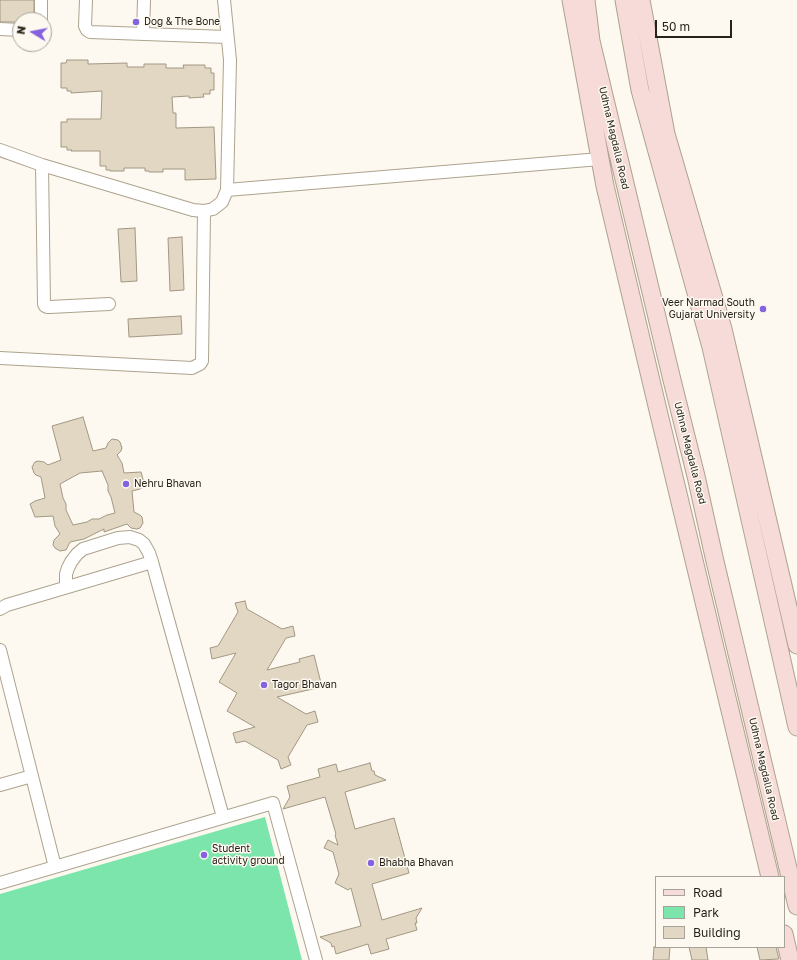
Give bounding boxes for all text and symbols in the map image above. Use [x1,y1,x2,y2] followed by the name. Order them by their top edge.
[12,12,52,52] north arrow
[657,12,734,38] scale bar
[144,16,220,28] place label: Dog & The Bone
[131,17,141,27] marker: Dog & The Bone
[662,19,690,34] text: 50 m
[14,25,28,35] text: N
[596,85,632,191] street label: Udhna Magdalla Road
[662,297,755,320] place label: Veer Narmad South Gujarat University
[758,304,768,314] marker: Veer Narmad South Gujarat University
[671,401,709,505] street label: Udhna Magdalla Road
[134,478,201,490] place label: Nehru Bhavan
[121,479,131,489] marker: Nehru Bhavan
[272,679,337,691] place label: Tagor Bhavan
[259,680,269,690] marker: Tagor Bhavan
[746,716,782,822] street label: Udhna Magdalla Road
[212,843,285,866] place label: Student activity ground
[199,850,209,860] marker: Student activity ground
[379,857,453,869] place label: Bhabha Bhavan
[366,858,376,868] marker: Bhabha Bhavan
[655,876,785,948] legend
[693,885,722,900] text: Road
[693,905,719,920] text: Park
[693,925,741,940] text: Building

